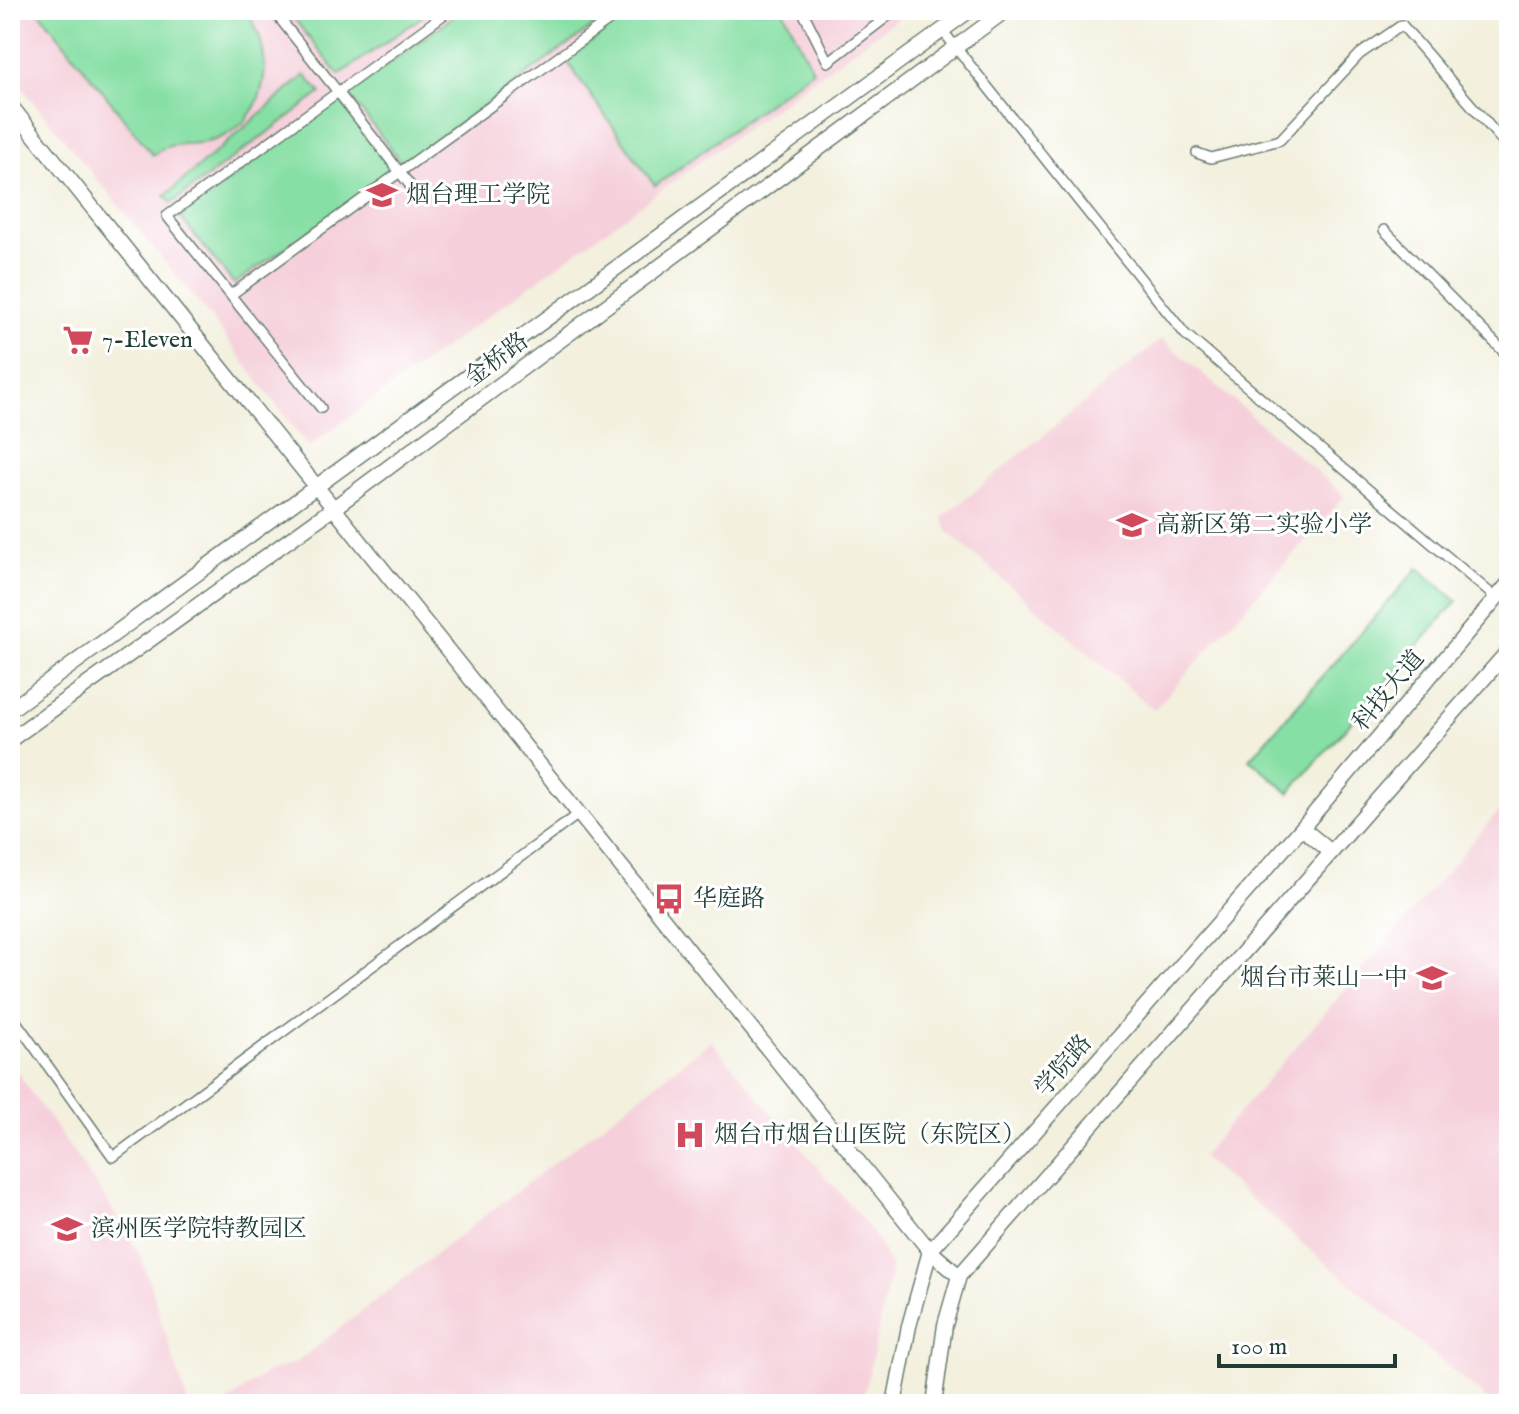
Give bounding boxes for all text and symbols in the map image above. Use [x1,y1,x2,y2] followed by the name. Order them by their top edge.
[365,178,399,212] school or university icon: 烟台理工学院
[406,180,550,211] place label: 烟台理工学院
[61,323,95,357] supermarket icon: 7-Eleven
[102,325,193,356] place label: 7-Eleven
[459,326,535,394] street label: 金桥路
[1115,508,1149,542] school or university icon: 高新区第二实验小学
[1156,510,1372,541] place label: 高新区第二实验小学
[1346,644,1432,738] street label: 科技大道
[652,882,686,916] bus stop icon: 华庭路
[693,884,765,915] place label: 华庭路
[1415,961,1449,995] school or university icon: 烟台市莱山一中
[1240,963,1408,994] place label: 烟台市莱山一中
[1029,1029,1099,1103] street label: 学院路
[673,1118,707,1152] hospital icon: 烟台市烟台山医院（东院区）
[714,1120,1026,1151] place label: 烟台市烟台山医院（东院区）
[50,1212,84,1246] school or university icon: 滨州医学院特教园区
[91,1214,307,1245] place label: 滨州医学院特教园区
[1219,1318,1395,1368] scale bar
[1231,1332,1287,1363] text: 100 m

